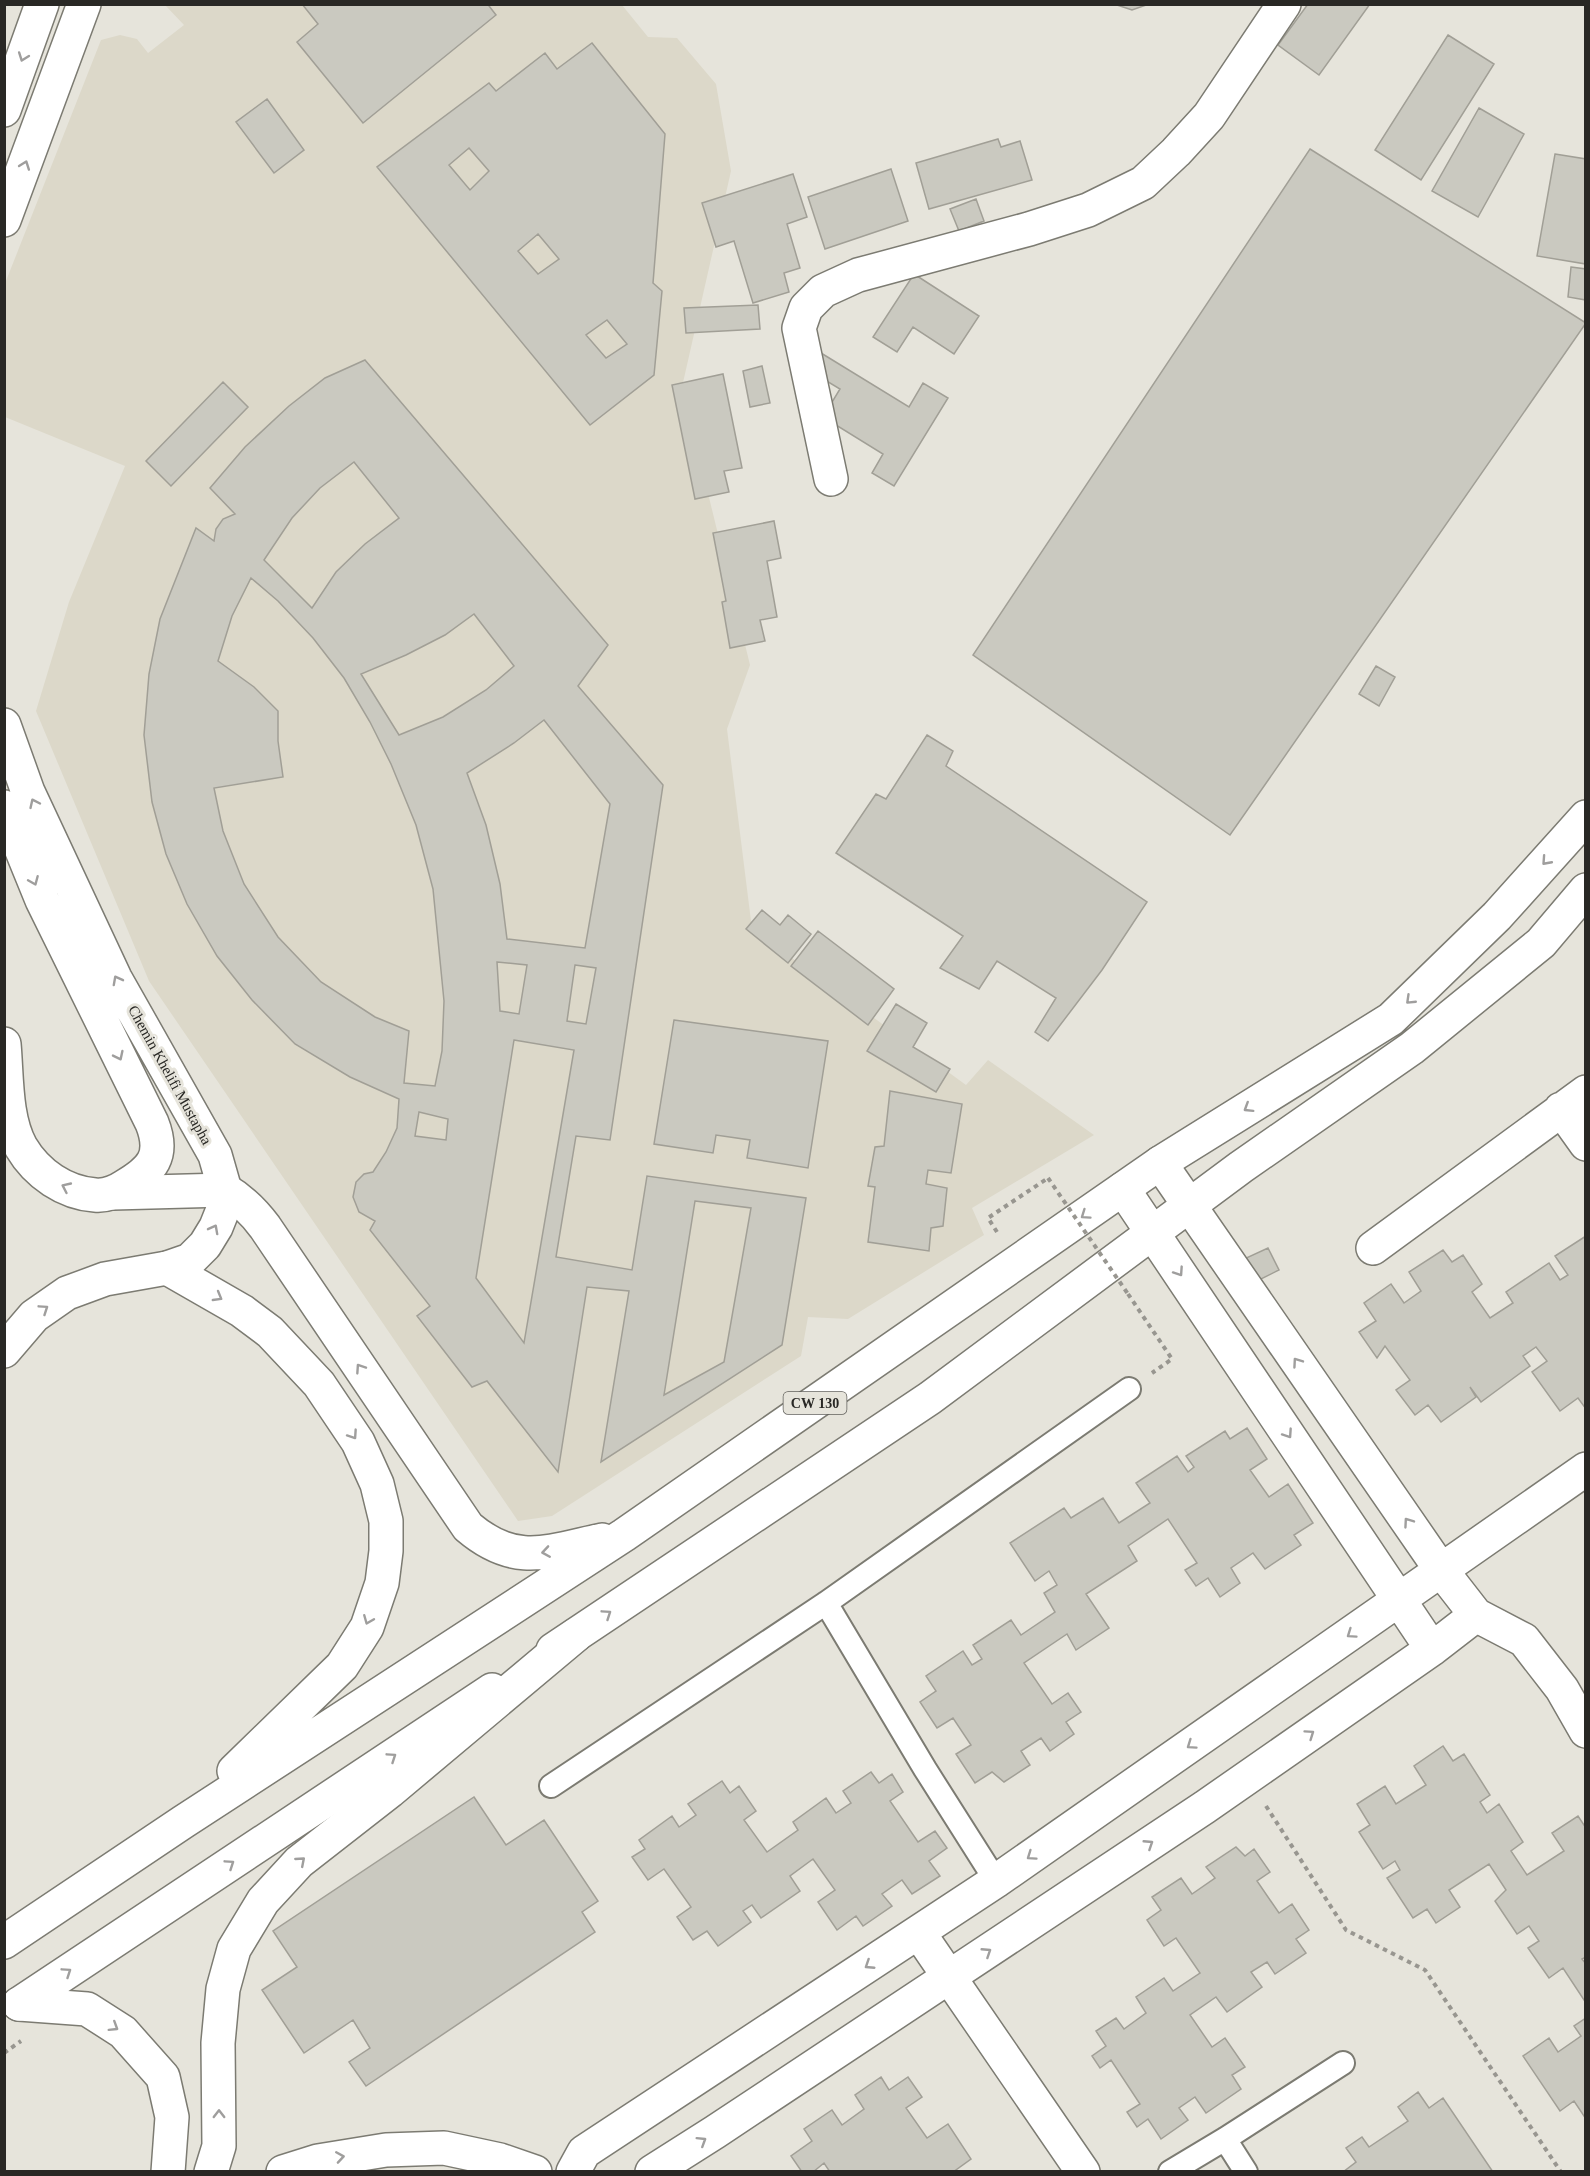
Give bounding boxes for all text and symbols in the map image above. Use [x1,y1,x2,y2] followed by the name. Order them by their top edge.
[18,51,31,62] one-way arrow
[17,160,30,171] one-way arrow
[29,799,41,810] one-way arrow
[1542,854,1553,865] one-way arrow
[27,875,39,886] one-way arrow
[113,976,124,986] one-way arrow
[1407,993,1417,1004] one-way arrow
[125,1003,215,1148] street label: Chemin Khelifi Mustapha
[112,1050,124,1061] one-way arrow
[1244,1100,1254,1112] one-way arrow
[61,1182,72,1194] one-way arrow
[1081,1208,1092,1219] one-way arrow
[207,1225,218,1235] one-way arrow
[1172,1266,1183,1277] one-way arrow
[212,1290,222,1301] one-way arrow
[37,1305,48,1316] one-way arrow
[1293,1357,1304,1368] one-way arrow
[356,1363,367,1374] one-way arrow
[784,1392,846,1414] road number: CW 130
[346,1428,357,1439] one-way arrow
[1280,1428,1292,1438] one-way arrow
[1404,1518,1415,1529] one-way arrow
[542,1545,551,1557] one-way arrow
[601,1610,612,1621] one-way arrow
[363,1614,376,1625] one-way arrow
[1347,1627,1358,1638] one-way arrow
[1304,1730,1315,1741] one-way arrow
[1187,1738,1198,1749] one-way arrow
[386,1753,397,1764] one-way arrow
[1143,1840,1154,1851] one-way arrow
[1027,1849,1038,1860] one-way arrow
[295,1857,305,1868] one-way arrow
[224,1860,234,1872] one-way arrow
[981,1947,991,1959] one-way arrow
[865,1958,875,1970] one-way arrow
[61,1968,72,1979] one-way arrow
[108,2019,118,2031] one-way arrow
[213,2110,225,2119] one-way arrow
[696,2136,706,2148] one-way arrow
[335,2151,345,2164] one-way arrow

